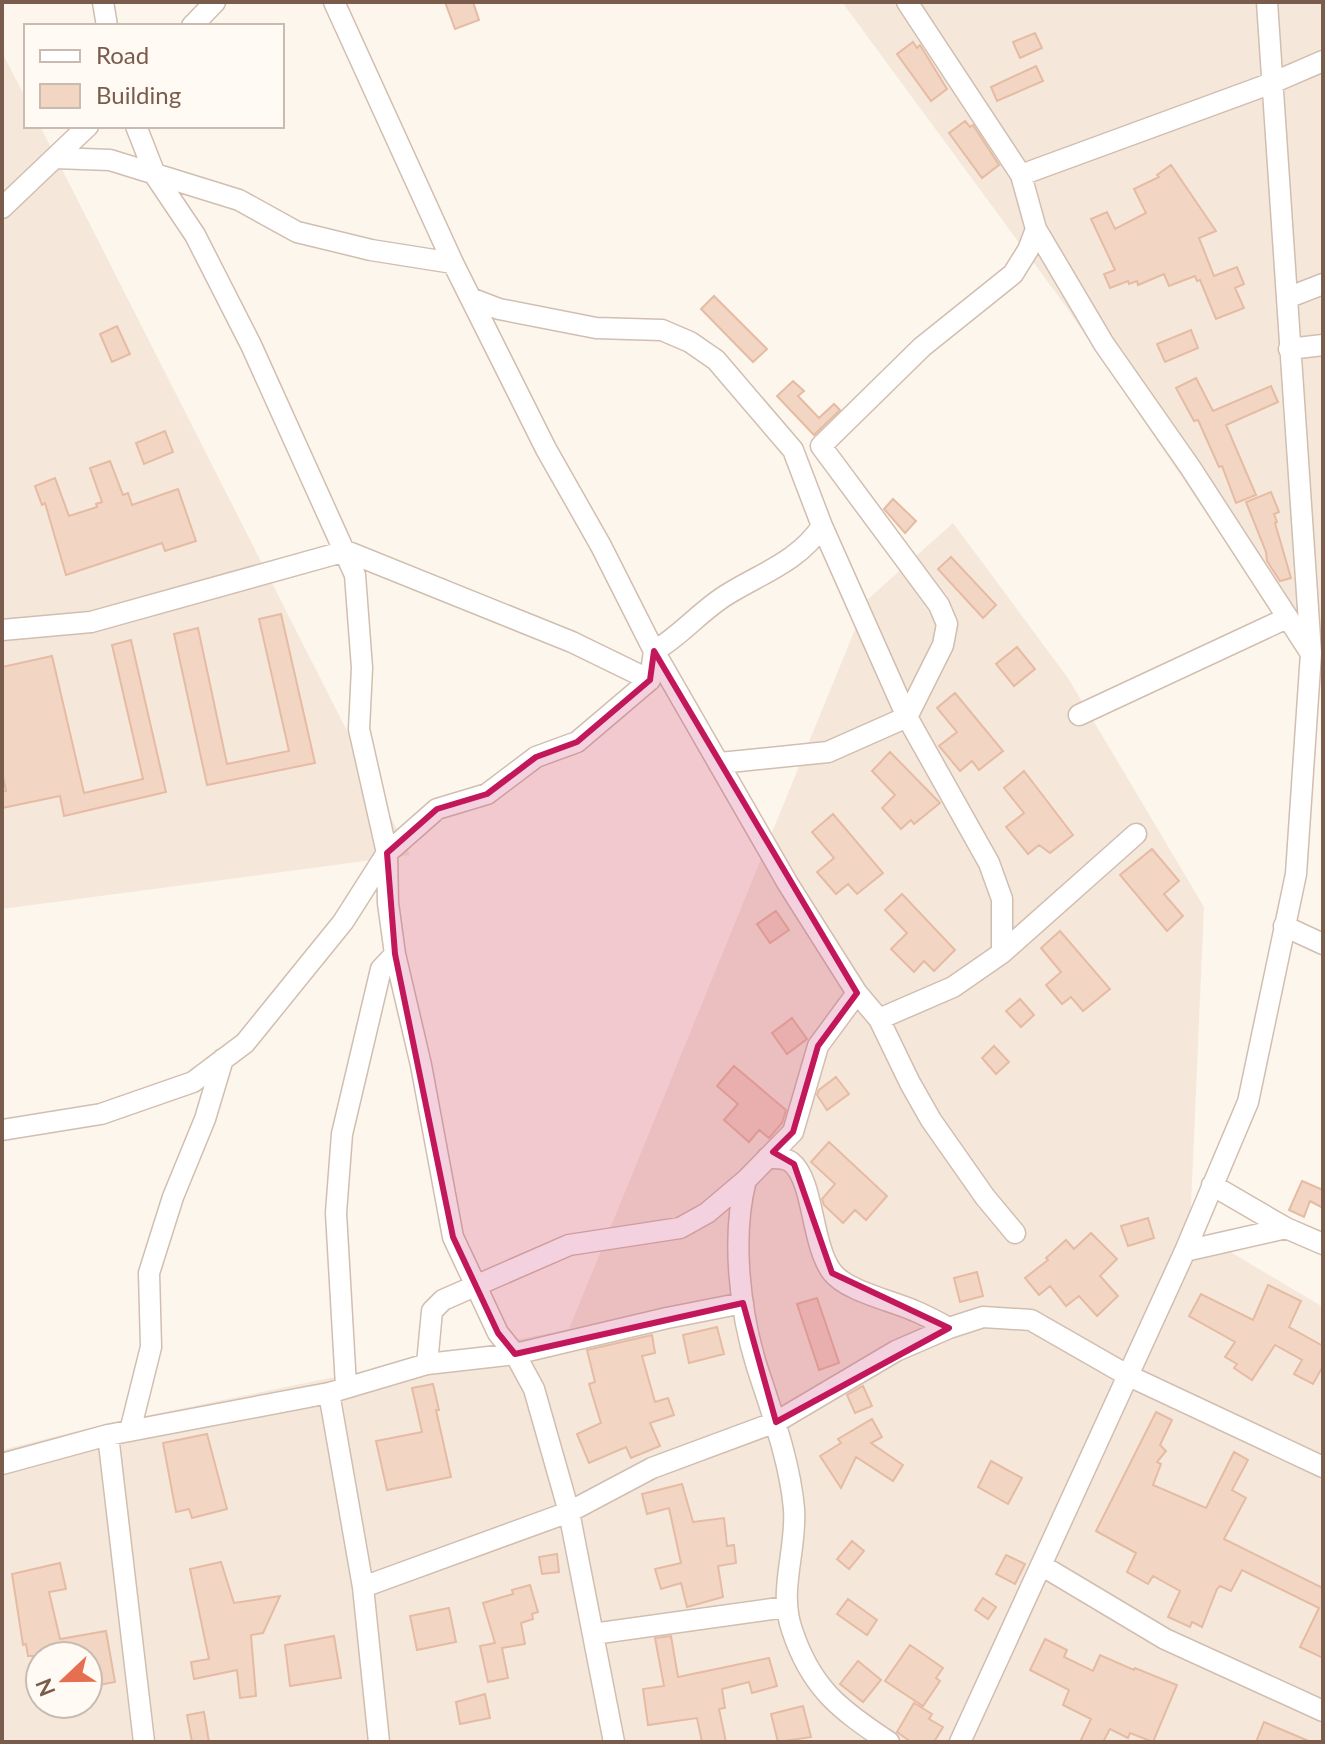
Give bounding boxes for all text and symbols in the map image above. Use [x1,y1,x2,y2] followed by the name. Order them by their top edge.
[24,24,284,128] legend
[96,40,149,69] text: Road
[96,80,181,109] text: Building
[24,1640,104,1720] north arrow
[29,1675,61,1701] text: N

